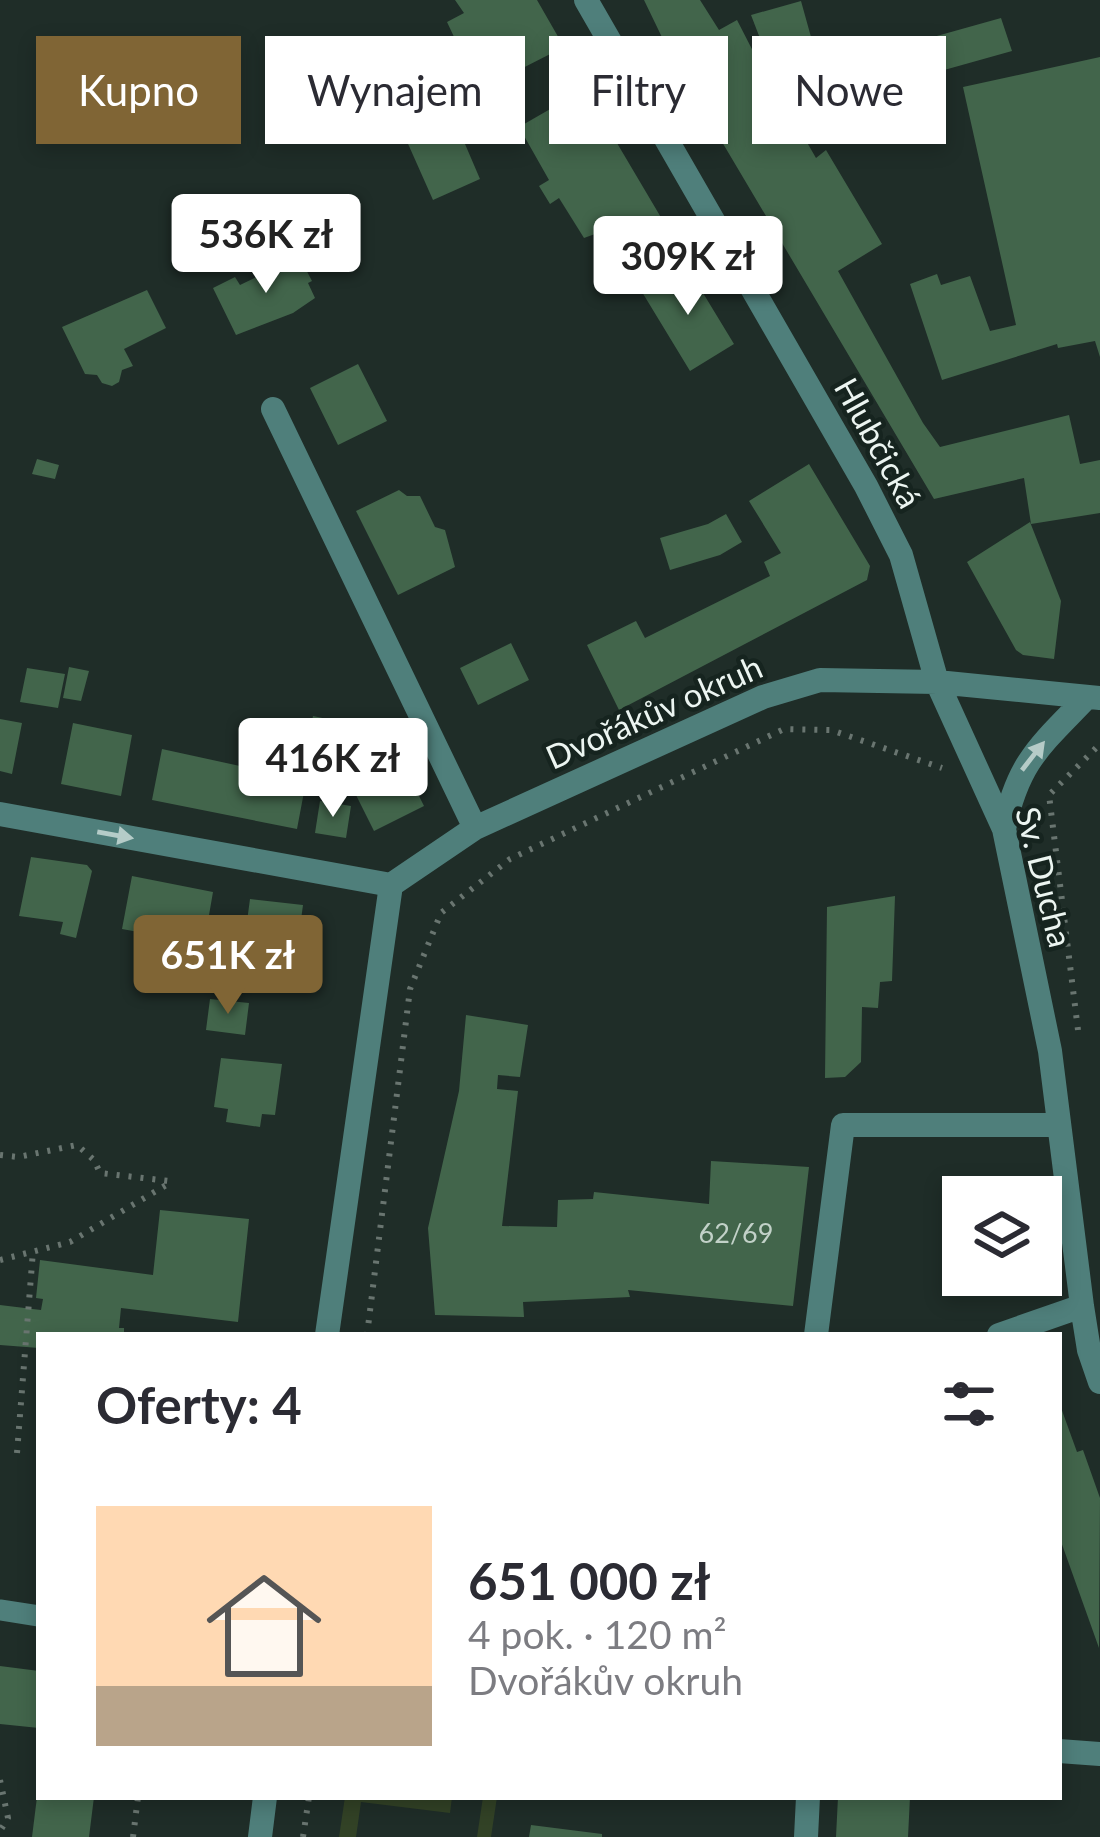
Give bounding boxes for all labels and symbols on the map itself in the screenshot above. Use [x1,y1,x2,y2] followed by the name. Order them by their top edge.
[155,194,377,296] pin: 536K zł
[577,216,799,318] pin: 309K zł
[827,371,931,514] street label: Hlubčická
[539,646,768,777] street label: Dvořákův okruh
[222,718,444,820] pin: 416K zł
[1020,740,1045,771] one-way arrow
[1008,803,1082,951] street label: Sv. Ducha
[97,826,134,845] one-way arrow
[117,915,339,1017] pin: 651K zł
[699,1216,773,1249] house number: 62/69

